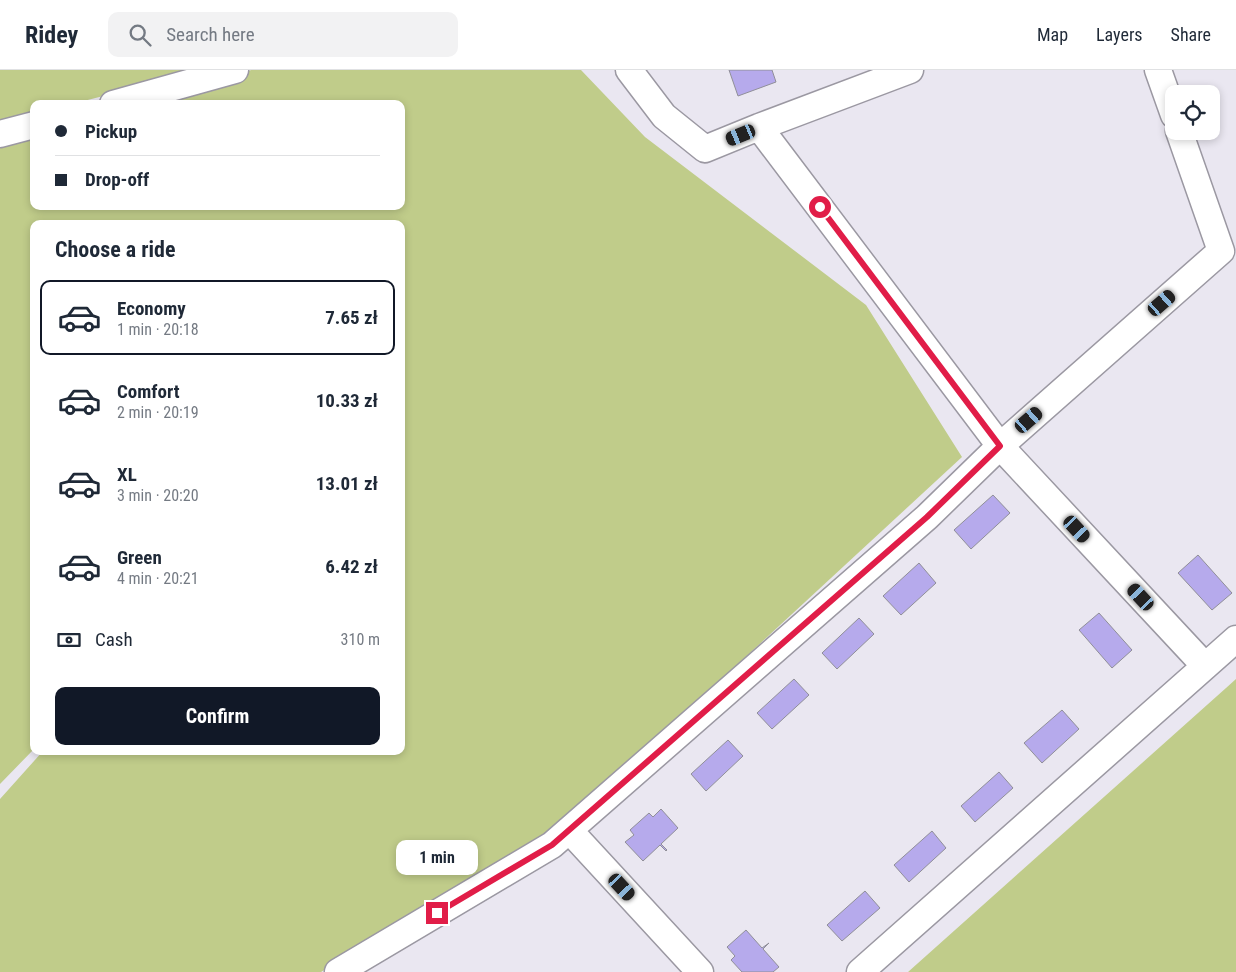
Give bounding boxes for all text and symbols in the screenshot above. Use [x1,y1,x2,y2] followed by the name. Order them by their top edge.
[108,12,458,57] search box
[25,21,78,49] text: Ridey
[126,21,154,49] icon: search
[166,23,255,46] text: Search here
[1037,24,1068,45] text: Map
[1096,24,1143,45] text: Layers
[1171,24,1211,45] text: Share
[1165,85,1220,140] map controls
[1165,85,1220,140] button: locate
[85,120,137,143] text: Pickup
[724,122,757,148] car
[85,168,149,191] text: Drop-off
[809,196,831,218] route start
[55,237,176,262] text: Choose a ride
[1145,287,1178,319] car
[57,295,102,340] icon: car
[117,297,186,320] text: Economy
[325,306,378,329] text: 7.65 zł
[117,320,199,339] text: 1 min · 20:18
[57,378,102,423] icon: car
[117,380,180,403] text: Comfort
[316,389,378,412] text: 10.33 zł
[117,403,199,422] text: 2 min · 20:19
[1012,404,1045,436] car
[57,461,102,506] icon: car
[117,463,137,486] text: XL
[316,472,378,495] text: 13.01 zł
[117,486,199,505] text: 3 min · 20:20
[1061,513,1092,545] car
[57,544,102,589] icon: car
[117,546,162,569] text: Green
[325,555,378,578] text: 6.42 zł
[117,569,199,588] text: 4 min · 20:21
[1125,581,1156,613] car
[55,626,83,654] icon: cash
[95,628,133,651] text: Cash
[341,630,380,649] text: 310 m
[55,687,380,745] button: Confirm
[396,840,478,876] callout: 1 min
[419,848,455,867] text: 1 min
[606,871,637,903] car
[426,902,448,924] route end

